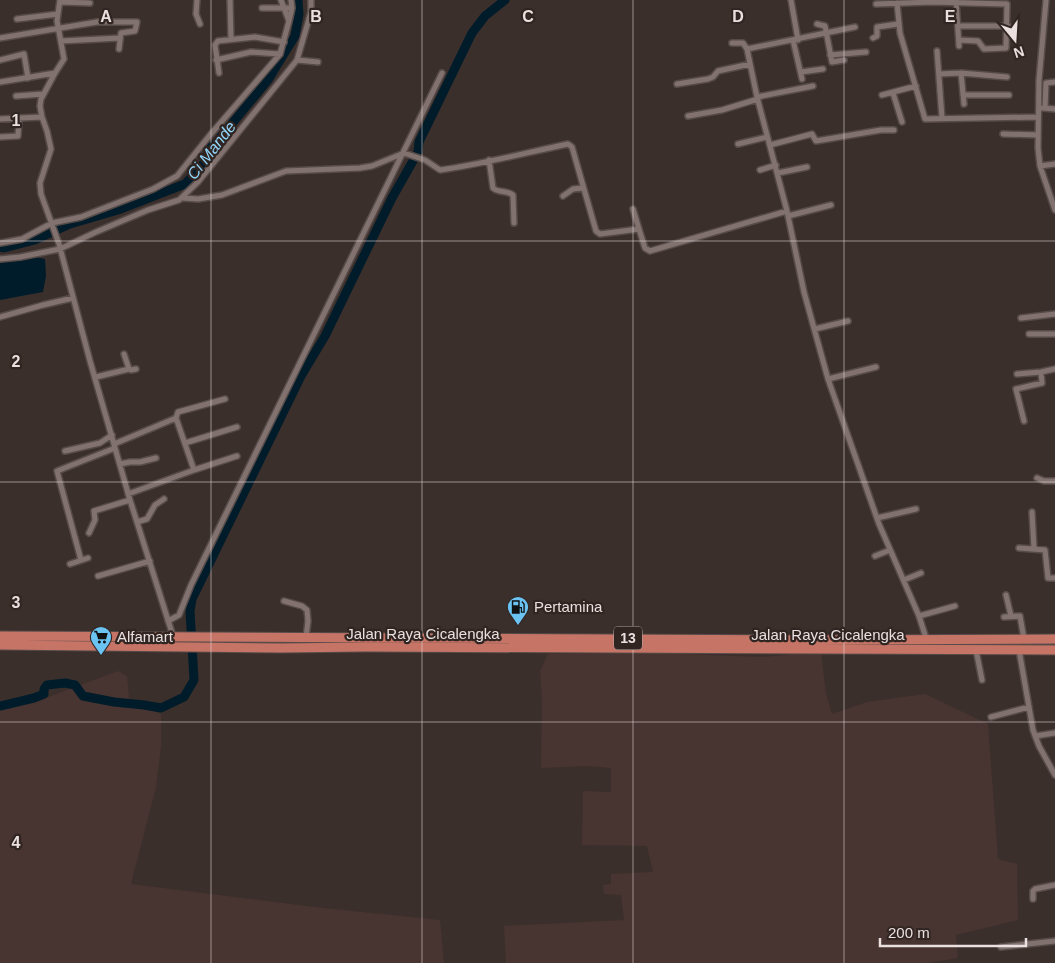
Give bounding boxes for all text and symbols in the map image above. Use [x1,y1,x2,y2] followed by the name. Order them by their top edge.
[100,8,112,25] text: A
[310,8,322,25] text: B
[522,8,534,25] text: C
[732,8,744,25] text: D
[945,8,956,25] text: E
[990,15,1040,65] north arrow
[1012,43,1026,62] text: N
[12,112,21,129] text: 1
[184,118,239,183] water label: Ci Mande
[12,353,21,370] text: 2
[12,594,21,611] text: 3
[506,595,530,626] fuel station icon: Pertamina
[534,598,603,615] place label: Pertamina
[89,625,113,656] supermarket icon: Alfamart
[346,625,500,642] street label: Jalan Raya Cicalengka
[614,626,642,650] road number: 13
[751,626,905,643] street label: Jalan Raya Cicalengka
[117,628,174,645] place label: Alfamart
[12,834,21,851] text: 4
[880,916,1026,948] scale bar
[888,924,930,941] text: 200 m

